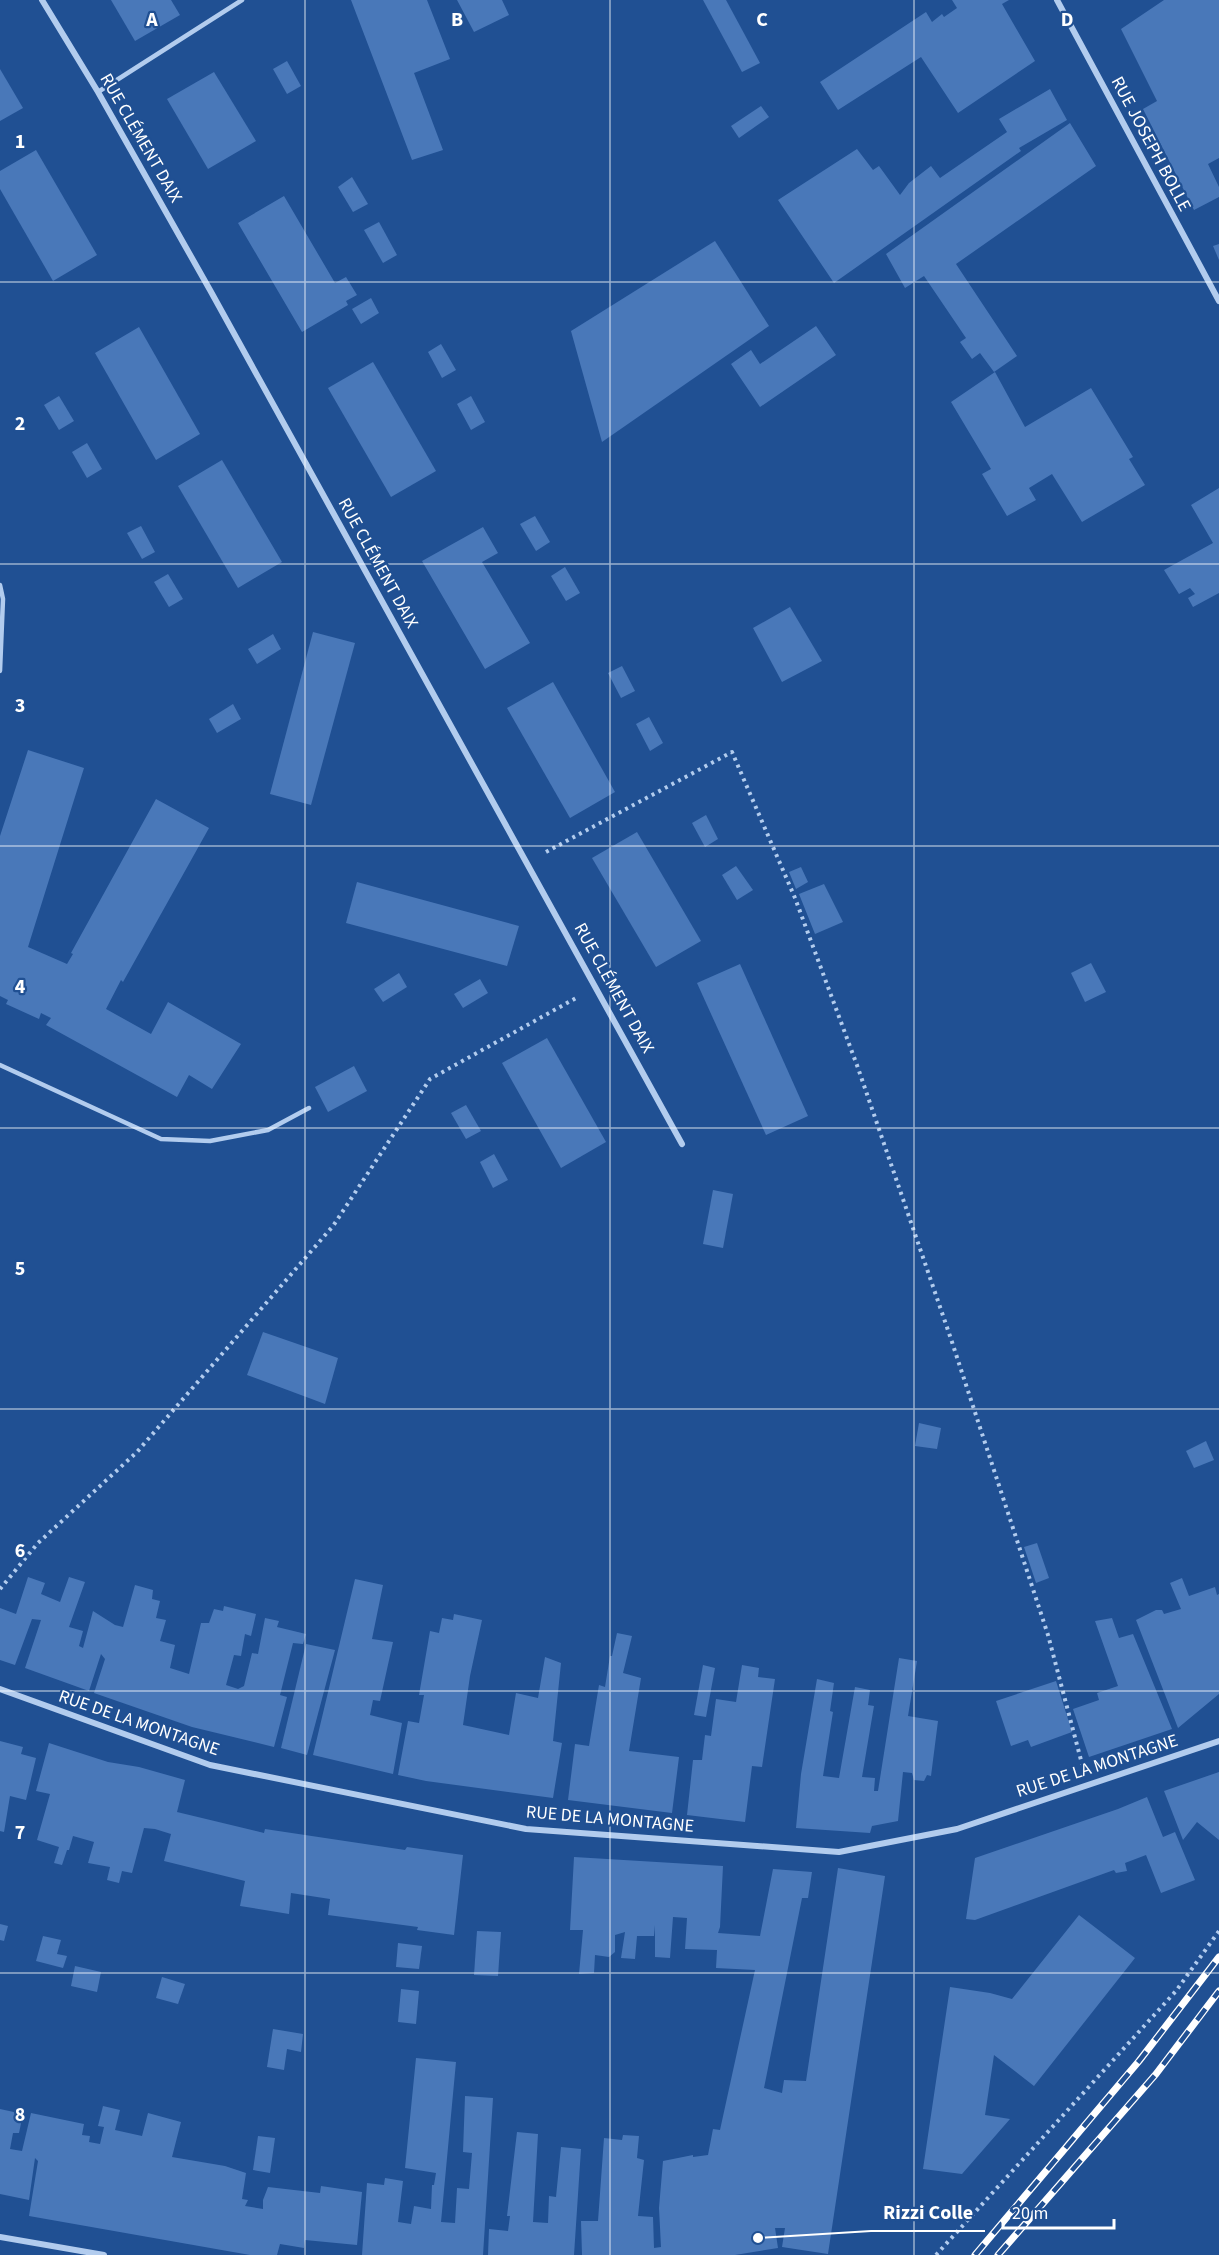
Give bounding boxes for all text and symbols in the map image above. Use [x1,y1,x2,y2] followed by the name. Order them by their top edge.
[145,6,158,34] text: A
[451,6,463,34] text: B
[756,6,768,34] text: C
[1061,6,1073,34] text: D
[94,69,188,207] street label: RUE CLÉMENT DAIX
[1105,72,1197,216] street label: RUE JOSEPH BOLLE
[15,128,25,156] text: 1
[15,410,25,438] text: 2
[332,493,424,633] street label: RUE CLÉMENT DAIX
[15,692,25,720] text: 3
[568,918,660,1058] street label: RUE CLÉMENT DAIX
[15,973,26,1001] text: 4
[15,1255,25,1283] text: 5
[15,1537,25,1565] text: 6
[55,1684,223,1762] street label: RUE DE LA MONTAGNE
[1013,1728,1181,1804] street label: RUE DE LA MONTAGNE
[525,1799,695,1839] street label: RUE DE LA MONTAGNE
[15,1819,25,1847] text: 7
[15,2101,25,2129] text: 8
[1003,2192,1114,2230] scale bar
[871,2193,985,2231] callout: Rizzi Colle
[883,2199,973,2227] text: Rizzi Colle
[1012,2201,1048,2226] text: 20 m

